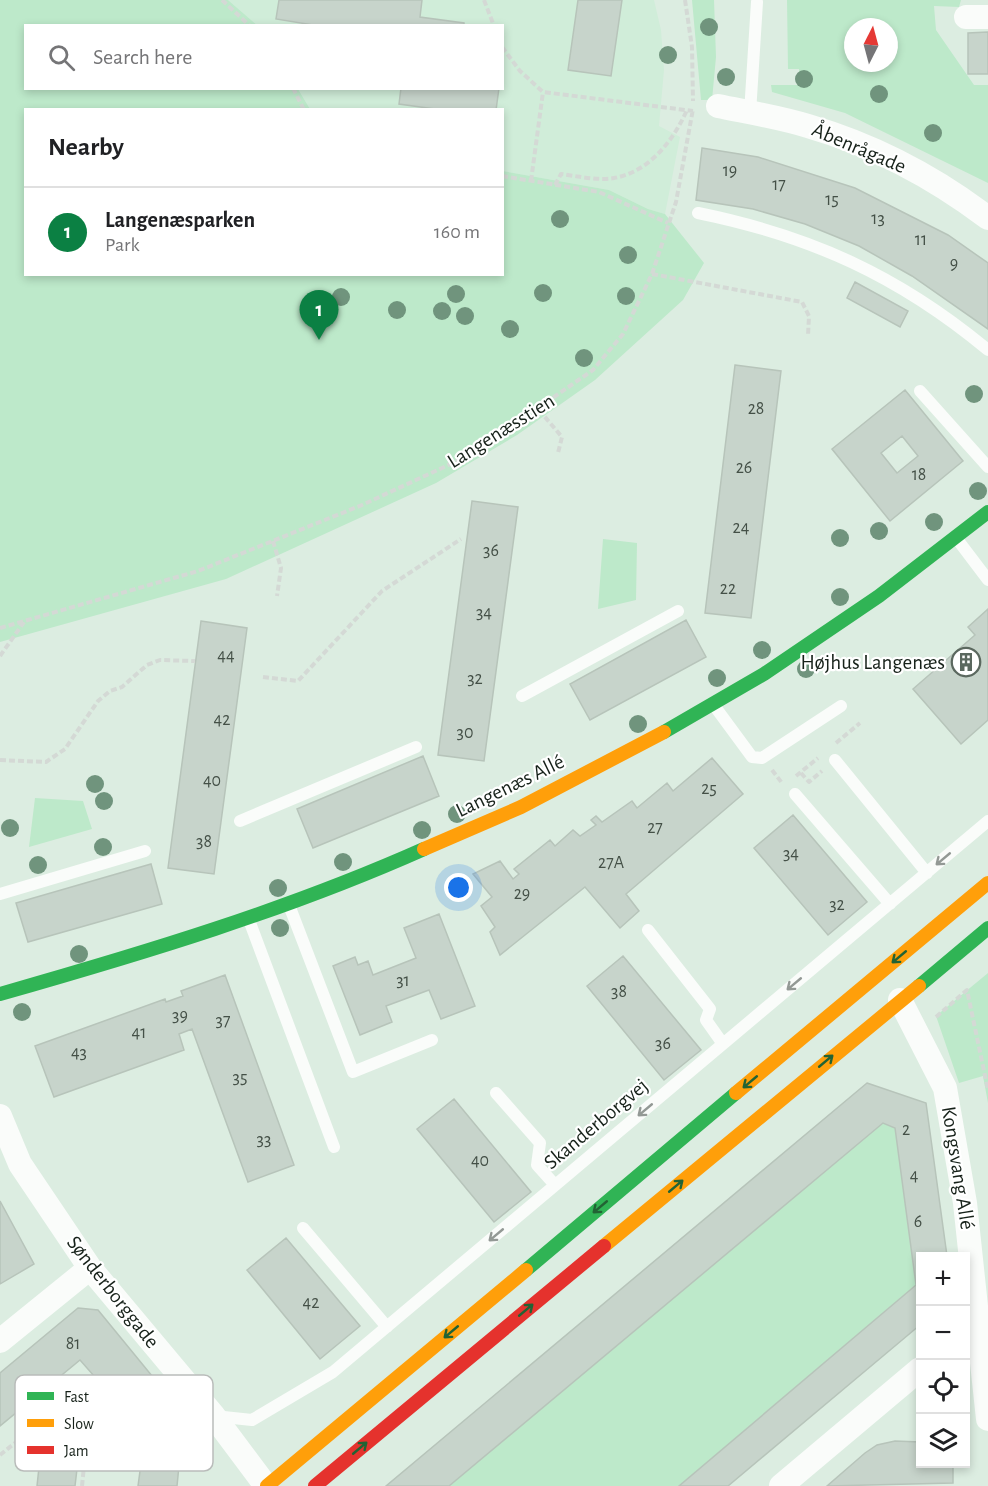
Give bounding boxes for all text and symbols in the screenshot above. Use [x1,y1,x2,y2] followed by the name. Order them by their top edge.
[844,18,898,72] north arrow
[24,24,504,90] search box
[45,41,78,74] icon: search
[93,46,192,68] text: Search here
[809,117,910,177] street label: Åbenrågade
[48,134,124,160] text: Nearby
[723,162,737,180] house number: 19
[772,176,786,194] house number: 17
[825,191,839,209] house number: 15
[105,209,255,231] text: Langenæsparken
[871,210,885,228] house number: 13
[64,222,71,242] text: 1
[434,222,480,242] text: 160 m
[915,231,927,249] house number: 11
[105,235,140,255] text: Park
[950,255,958,273] house number: 9
[300,290,338,340] pin: 1
[444,390,558,472] street label: Langenæsstien
[748,400,764,418] house number: 28
[736,459,752,477] house number: 26
[912,466,926,484] house number: 18
[733,519,750,537] house number: 24
[483,542,499,560] house number: 36
[720,580,736,598] house number: 22
[476,604,492,622] house number: 34
[950,646,982,678] building icon: Højhus Langenæs
[217,647,235,665] house number: 44
[800,652,945,673] place label: Højhus Langenæs
[467,670,483,688] house number: 32
[214,711,230,729] house number: 42
[457,724,473,742] house number: 30
[453,751,567,821] street label: Langenæs Allé
[203,772,221,790] house number: 40
[701,780,717,798] house number: 25
[647,819,663,837] house number: 27
[196,833,212,851] house number: 38
[783,845,799,863] house number: 34
[936,852,951,866] one-way arrow
[598,854,625,872] house number: 27A
[444,873,473,902] your location
[514,885,530,903] house number: 29
[829,896,845,914] house number: 32
[892,950,907,964] one-way arrow
[396,972,410,990] house number: 31
[786,978,802,991] one-way arrow
[611,983,627,1001] house number: 38
[172,1007,188,1025] house number: 39
[216,1012,230,1030] house number: 37
[132,1024,146,1042] house number: 41
[655,1035,671,1053] house number: 36
[71,1044,87,1062] house number: 43
[818,1054,833,1068] one-way arrow
[233,1069,247,1087] house number: 35
[540,1075,652,1173] street label: Skanderborgvej
[743,1075,758,1089] one-way arrow
[638,1103,653,1117] one-way arrow
[938,1105,978,1231] street label: Kongsvang Allé
[902,1121,910,1139] house number: 2
[257,1131,271,1149] house number: 33
[471,1152,489,1170] house number: 40
[910,1167,919,1185] house number: 4
[668,1179,684,1192] one-way arrow
[593,1200,608,1214] one-way arrow
[914,1213,922,1231] house number: 6
[488,1229,504,1242] one-way arrow
[63,1232,163,1352] street label: Sønderborggade
[916,1252,970,1468] map controls
[916,1252,970,1306] button: +
[303,1294,319,1312] house number: 42
[518,1304,534,1317] one-way arrow
[916,1306,970,1360] button: −
[443,1326,459,1339] one-way arrow
[66,1335,80,1353] house number: 81
[916,1360,970,1414] button: locate
[15,1375,213,1471] legend
[64,1389,89,1405] text: Fast
[916,1414,970,1468] button: layers
[64,1416,94,1432] text: Slow
[352,1442,368,1455] one-way arrow
[64,1443,89,1459] text: Jam

